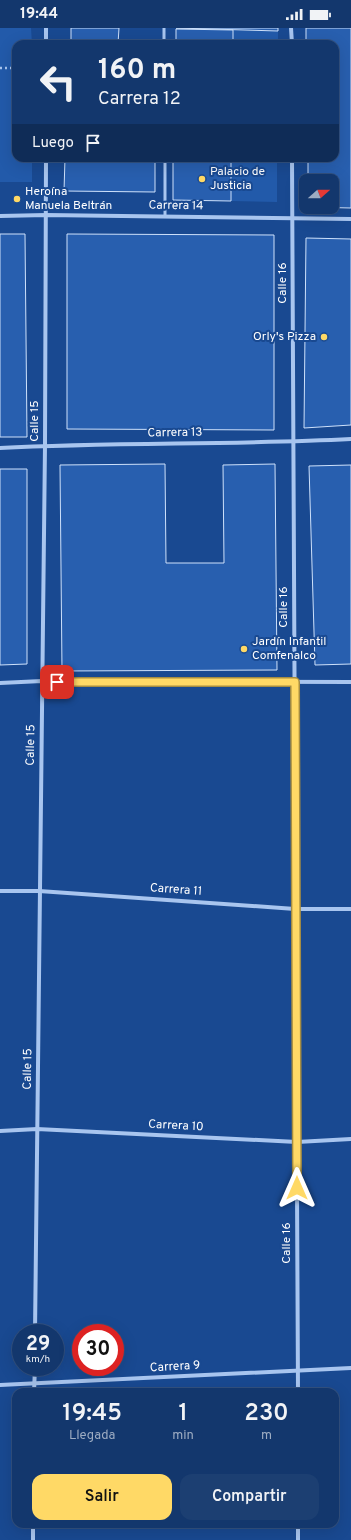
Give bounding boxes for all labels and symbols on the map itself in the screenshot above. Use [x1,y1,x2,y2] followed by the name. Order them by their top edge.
[210,164,265,194] place label: Palacio de Justicia
[197,174,207,184] marker: Palacio de Justicia
[299,174,339,214] north arrow
[25,184,112,214] place label: Heroína Manuela Beltrán
[12,194,22,204] marker: Heroína Manuela Beltrán
[148,198,204,214] street label: Carrera 14
[275,262,291,304] street label: Calle 16
[253,329,316,345] place label: Orly's Pizza
[319,332,329,342] marker: Orly's Pizza
[27,400,43,442] street label: Calle 15
[147,425,203,441] street label: Carrera 13
[276,586,292,628] street label: Calle 16
[252,634,326,664] place label: Jardín Infantil Comfenalco
[239,644,249,654] marker: Jardín Infantil Comfenalco
[40,665,74,699] pin
[23,724,39,766] street label: Calle 15
[149,880,203,900] street label: Carrera 11
[20,1048,36,1090] street label: Calle 15
[148,1117,204,1135] street label: Carrera 10
[276,1167,318,1209] position arrow
[279,1222,295,1264] street label: Calle 16
[72,1324,124,1376] speed limit sign: 30
[149,1358,201,1376] street label: Carrera 9

